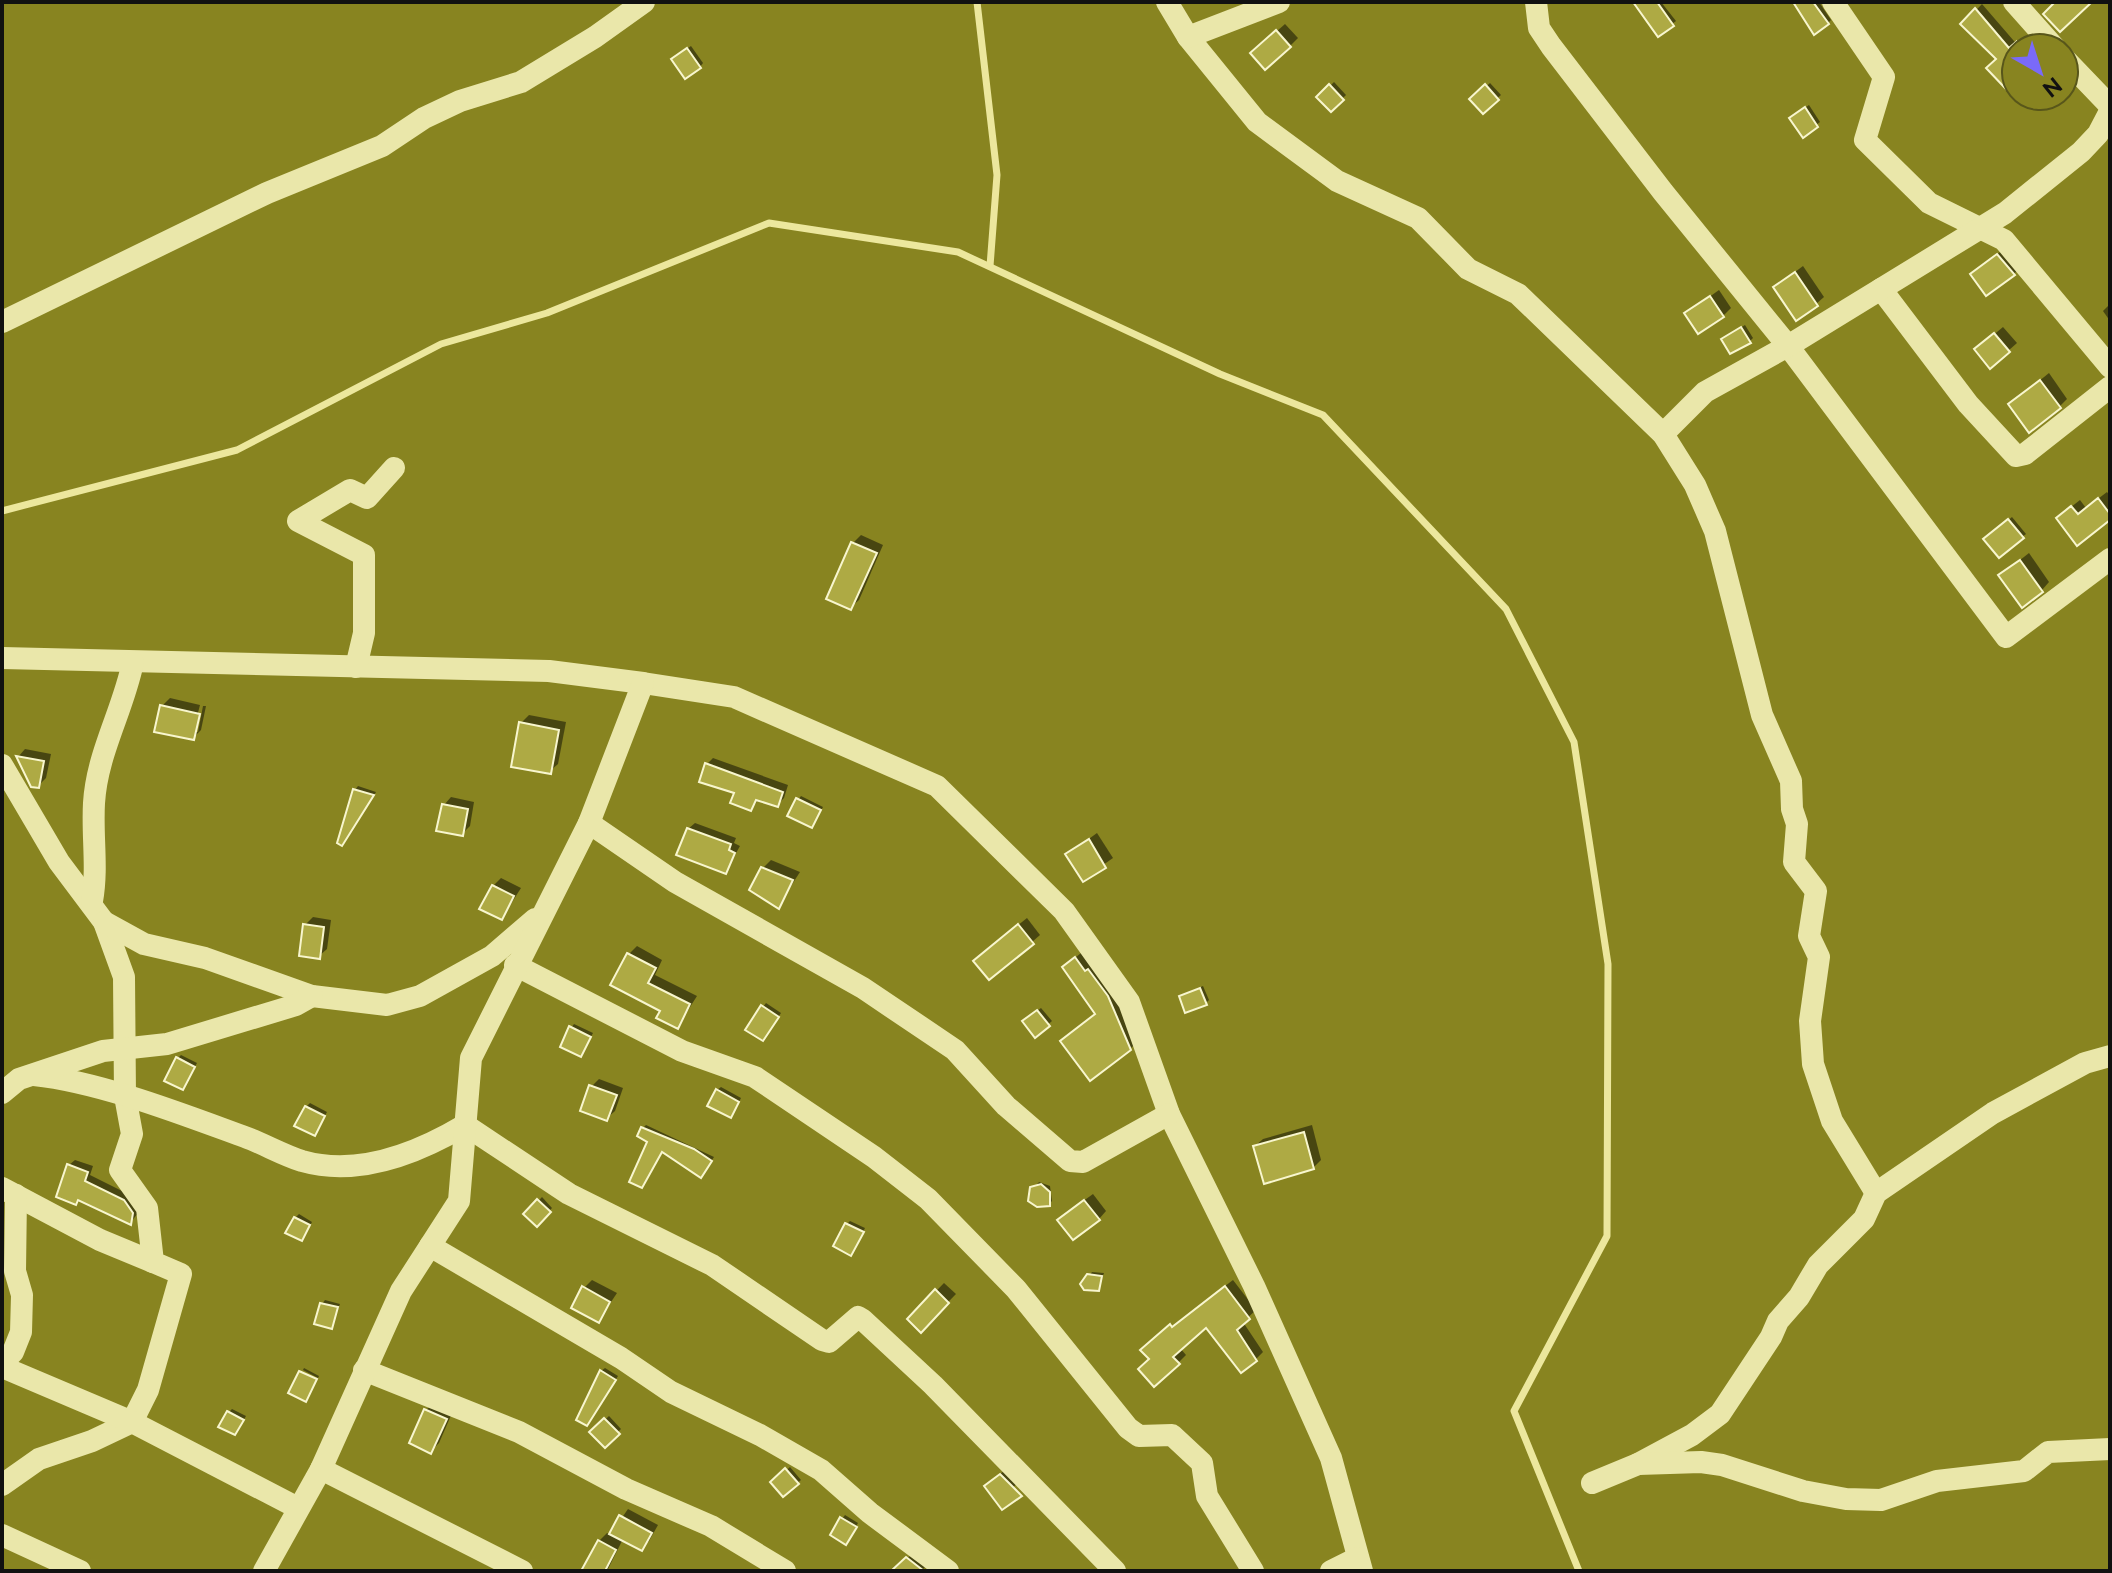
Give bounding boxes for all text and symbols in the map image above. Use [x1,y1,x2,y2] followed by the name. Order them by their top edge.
[2000,32,2080,112] north arrow
[2038,72,2067,103] text: N

